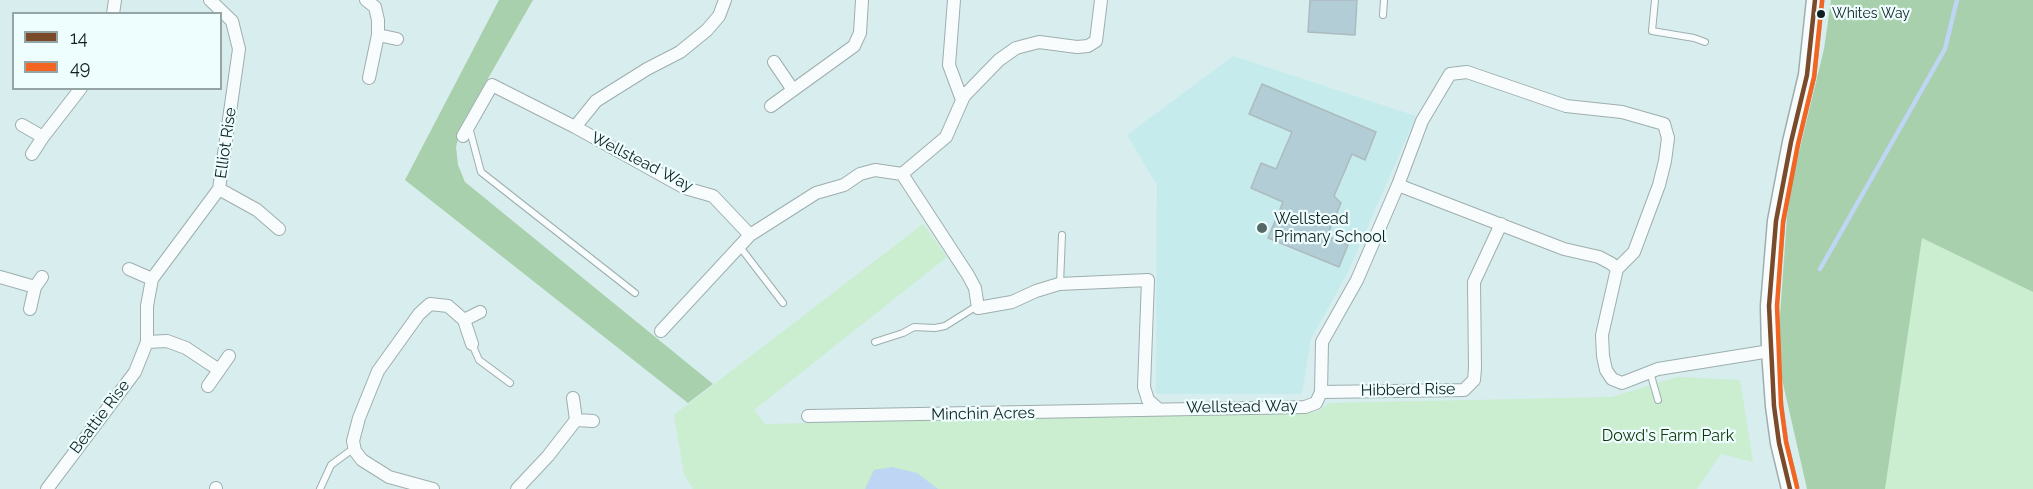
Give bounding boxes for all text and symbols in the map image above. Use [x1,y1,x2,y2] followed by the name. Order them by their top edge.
[1832,6,1910,22] place label: Whites Way
[1815,8,1827,20] marker: Whites Way
[12,12,222,90] legend
[70,27,88,48] text: 14
[70,57,90,78] text: 49
[212,106,240,180] street label: Elliot Rise
[588,128,696,196] street label: Wellstead Way
[1274,209,1386,247] place label: Wellstead Primary School
[1255,221,1269,235] marker: Wellstead Primary School
[66,376,134,458] street label: Beattie Rise
[1360,380,1456,400] street label: Hibberd Rise
[1186,396,1298,418] street label: Wellstead Way
[931,403,1035,425] street label: Minchin Acres
[1602,426,1734,446] park label: Dowd's Farm Park

